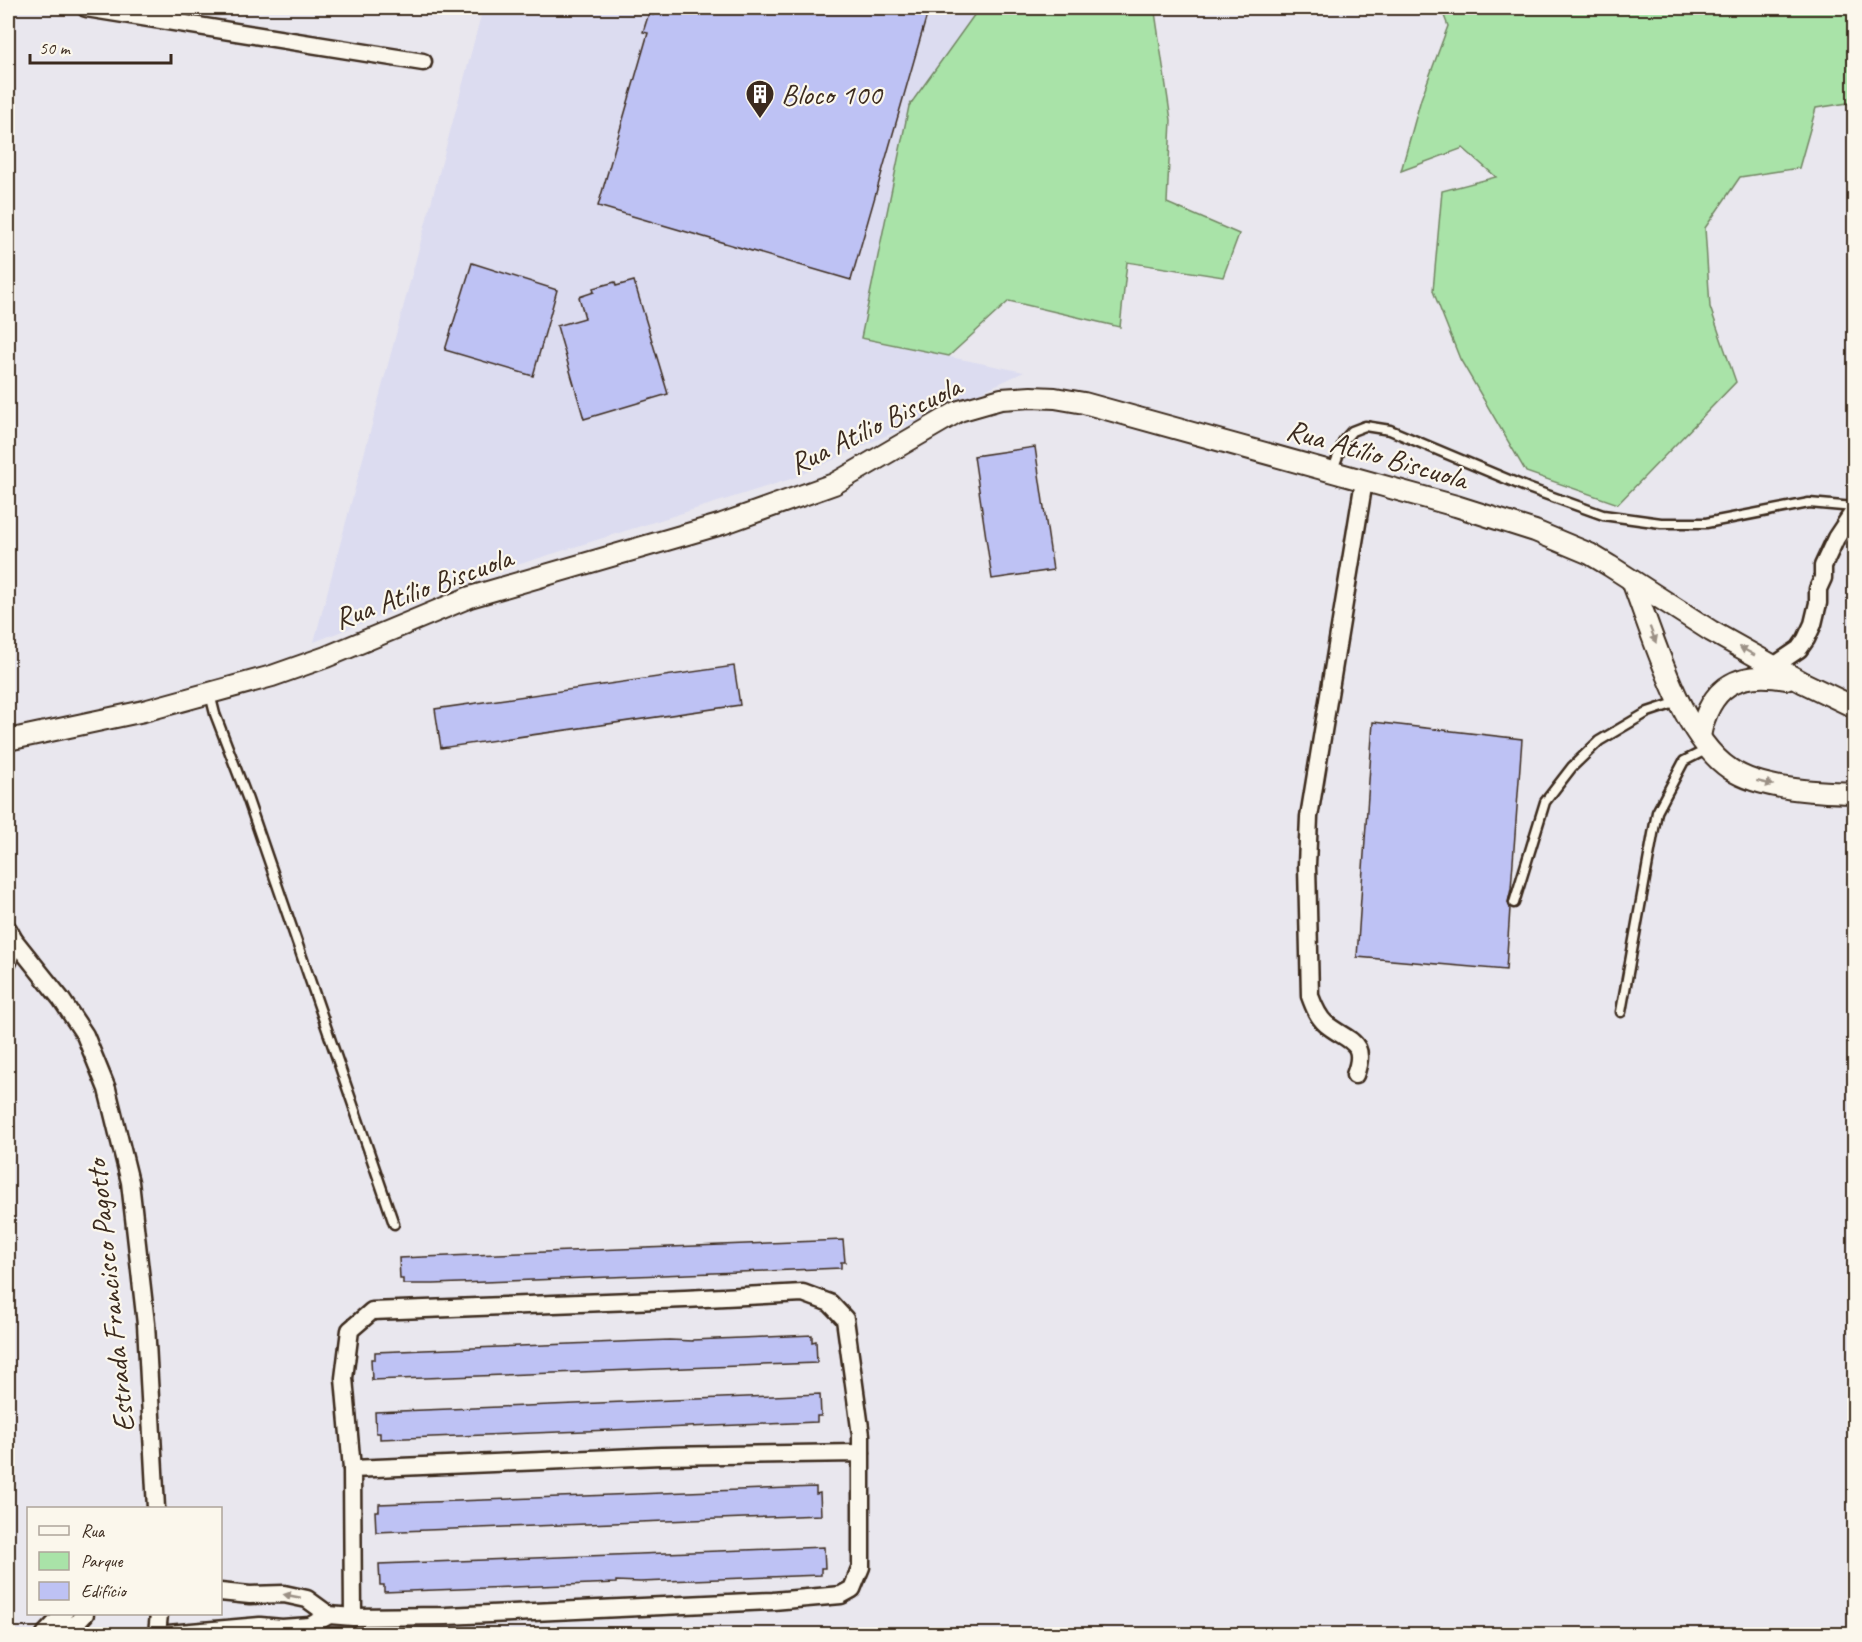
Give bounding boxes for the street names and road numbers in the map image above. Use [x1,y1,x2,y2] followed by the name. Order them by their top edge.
[783,366,970,483] street label: Rua Atílio Biscuola
[1282,410,1474,499] street label: Rua Atílio Biscuola
[329,537,520,638] street label: Rua Atílio Biscuola
[76,1155,143,1434] street label: Estrada Francisco Pagotto

